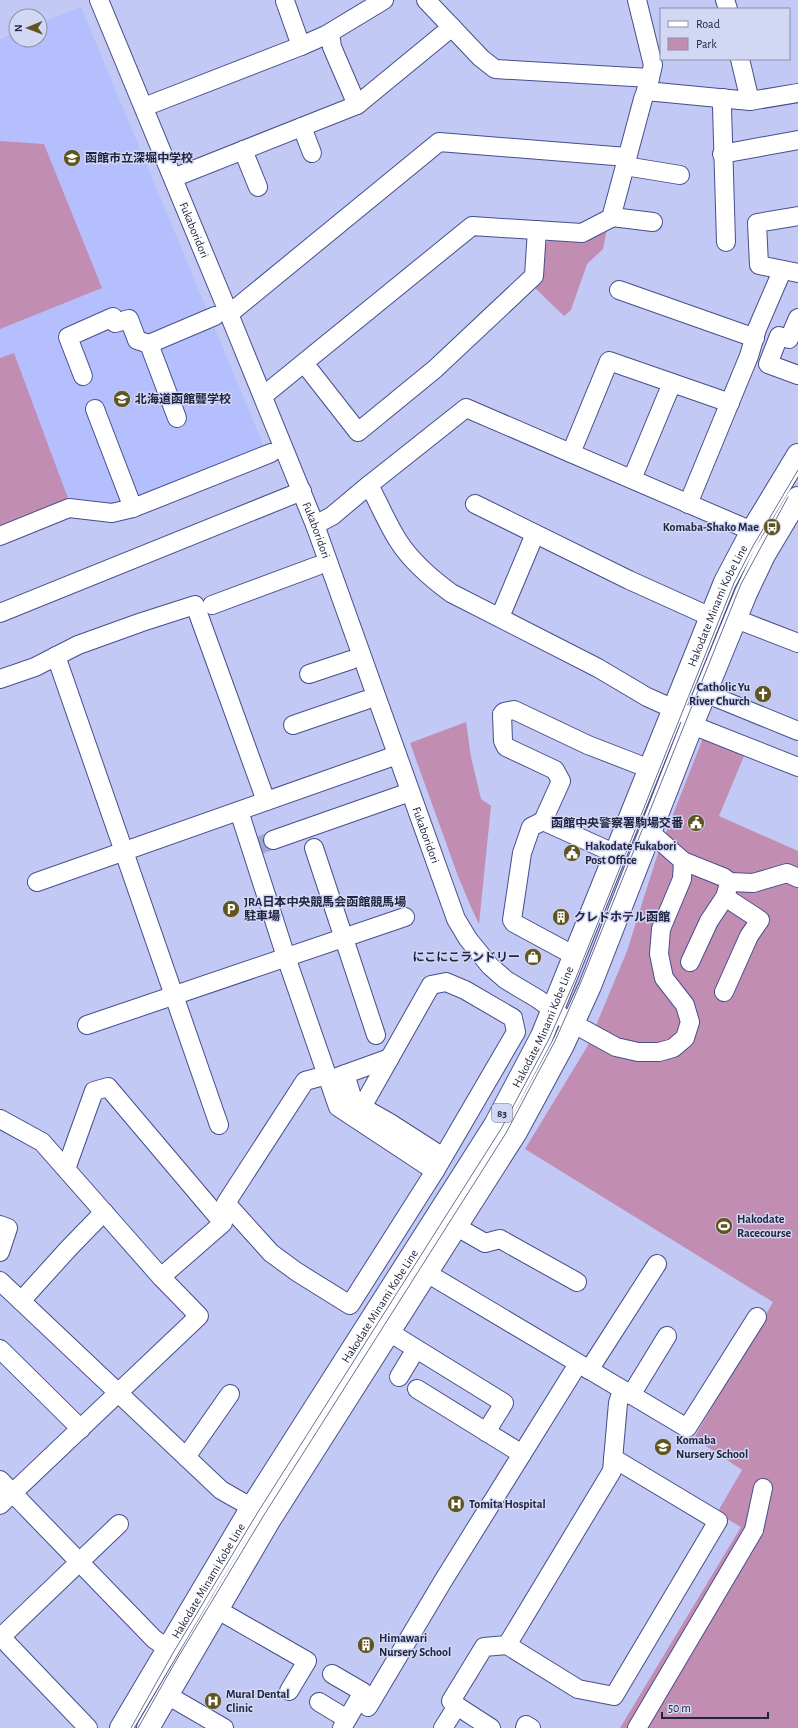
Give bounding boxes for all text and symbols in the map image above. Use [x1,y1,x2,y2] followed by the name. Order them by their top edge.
[8,8,48,48] north arrow
[660,8,790,60] legend
[696,18,720,30] text: Road
[13,24,24,32] text: N
[696,38,717,50] text: Park
[62,148,82,168] school or university icon: 函館市立深堀中学校
[85,151,193,164] place label: 函館市立深堀中学校
[177,200,211,260] street label: Fukaboridori
[112,389,132,409] school or university icon: 北海道函館聾学校
[135,392,231,405] place label: 北海道函館聾学校
[300,500,332,560] street label: Fukaboridori
[762,517,782,537] bus stop icon: Komaba-Shako Mae
[663,521,759,533] place label: Komaba-Shako Mae
[686,543,750,668] street label: Hakodate Minami Kobe Line
[689,681,751,707] place label: Catholic Yu River Church
[753,684,773,704] church icon: Catholic Yu River Church
[410,805,442,865] street label: Fukaboridori
[686,813,706,833] public building icon: 函館中央警察署駒場交番
[551,816,684,829] place label: 函館中央警察署駒場交番
[585,840,676,866] place label: Hakodate Fukabori Post Office
[562,843,582,863] public building icon: Hakodate Fukabori Post Office
[244,896,406,922] place label: JRA日本中央競馬会函館競馬場 駐車場
[221,899,241,919] parking icon: JRA日本中央競馬会函館競馬場 駐車場
[551,907,571,927] building icon: クレドホテル函館
[574,911,670,923] place label: クレドホテル函館
[523,947,543,967] shop icon: にこにこランドリー
[412,951,520,963] place label: にこにこランドリー
[510,965,575,1089] street label: Hakodate Minami Kobe Line
[492,1104,512,1122] road number: 83
[737,1213,792,1239] place label: Hakodate Racecourse
[714,1216,734,1236] sports icon: Hakodate Racecourse
[339,1247,420,1365] street label: Hakodate Minami Kobe Line
[676,1434,748,1461] place label: Komaba Nursery School
[653,1437,673,1457] school or university icon: Komaba Nursery School
[446,1494,466,1514] hospital icon: Tomita Hospital
[469,1498,546,1510] place label: Tomita Hospital
[169,1521,247,1641] street label: Hakodate Minami Kobe Line
[379,1632,451,1659] place label: Himawari Nursery School
[356,1635,376,1655] building icon: Himawari Nursery School
[226,1688,289,1714] place label: MuraI Dental Clinic
[203,1691,223,1711] hospital icon: MuraI Dental Clinic
[662,1694,768,1720] scale bar
[668,1702,691,1714] text: 50 m

